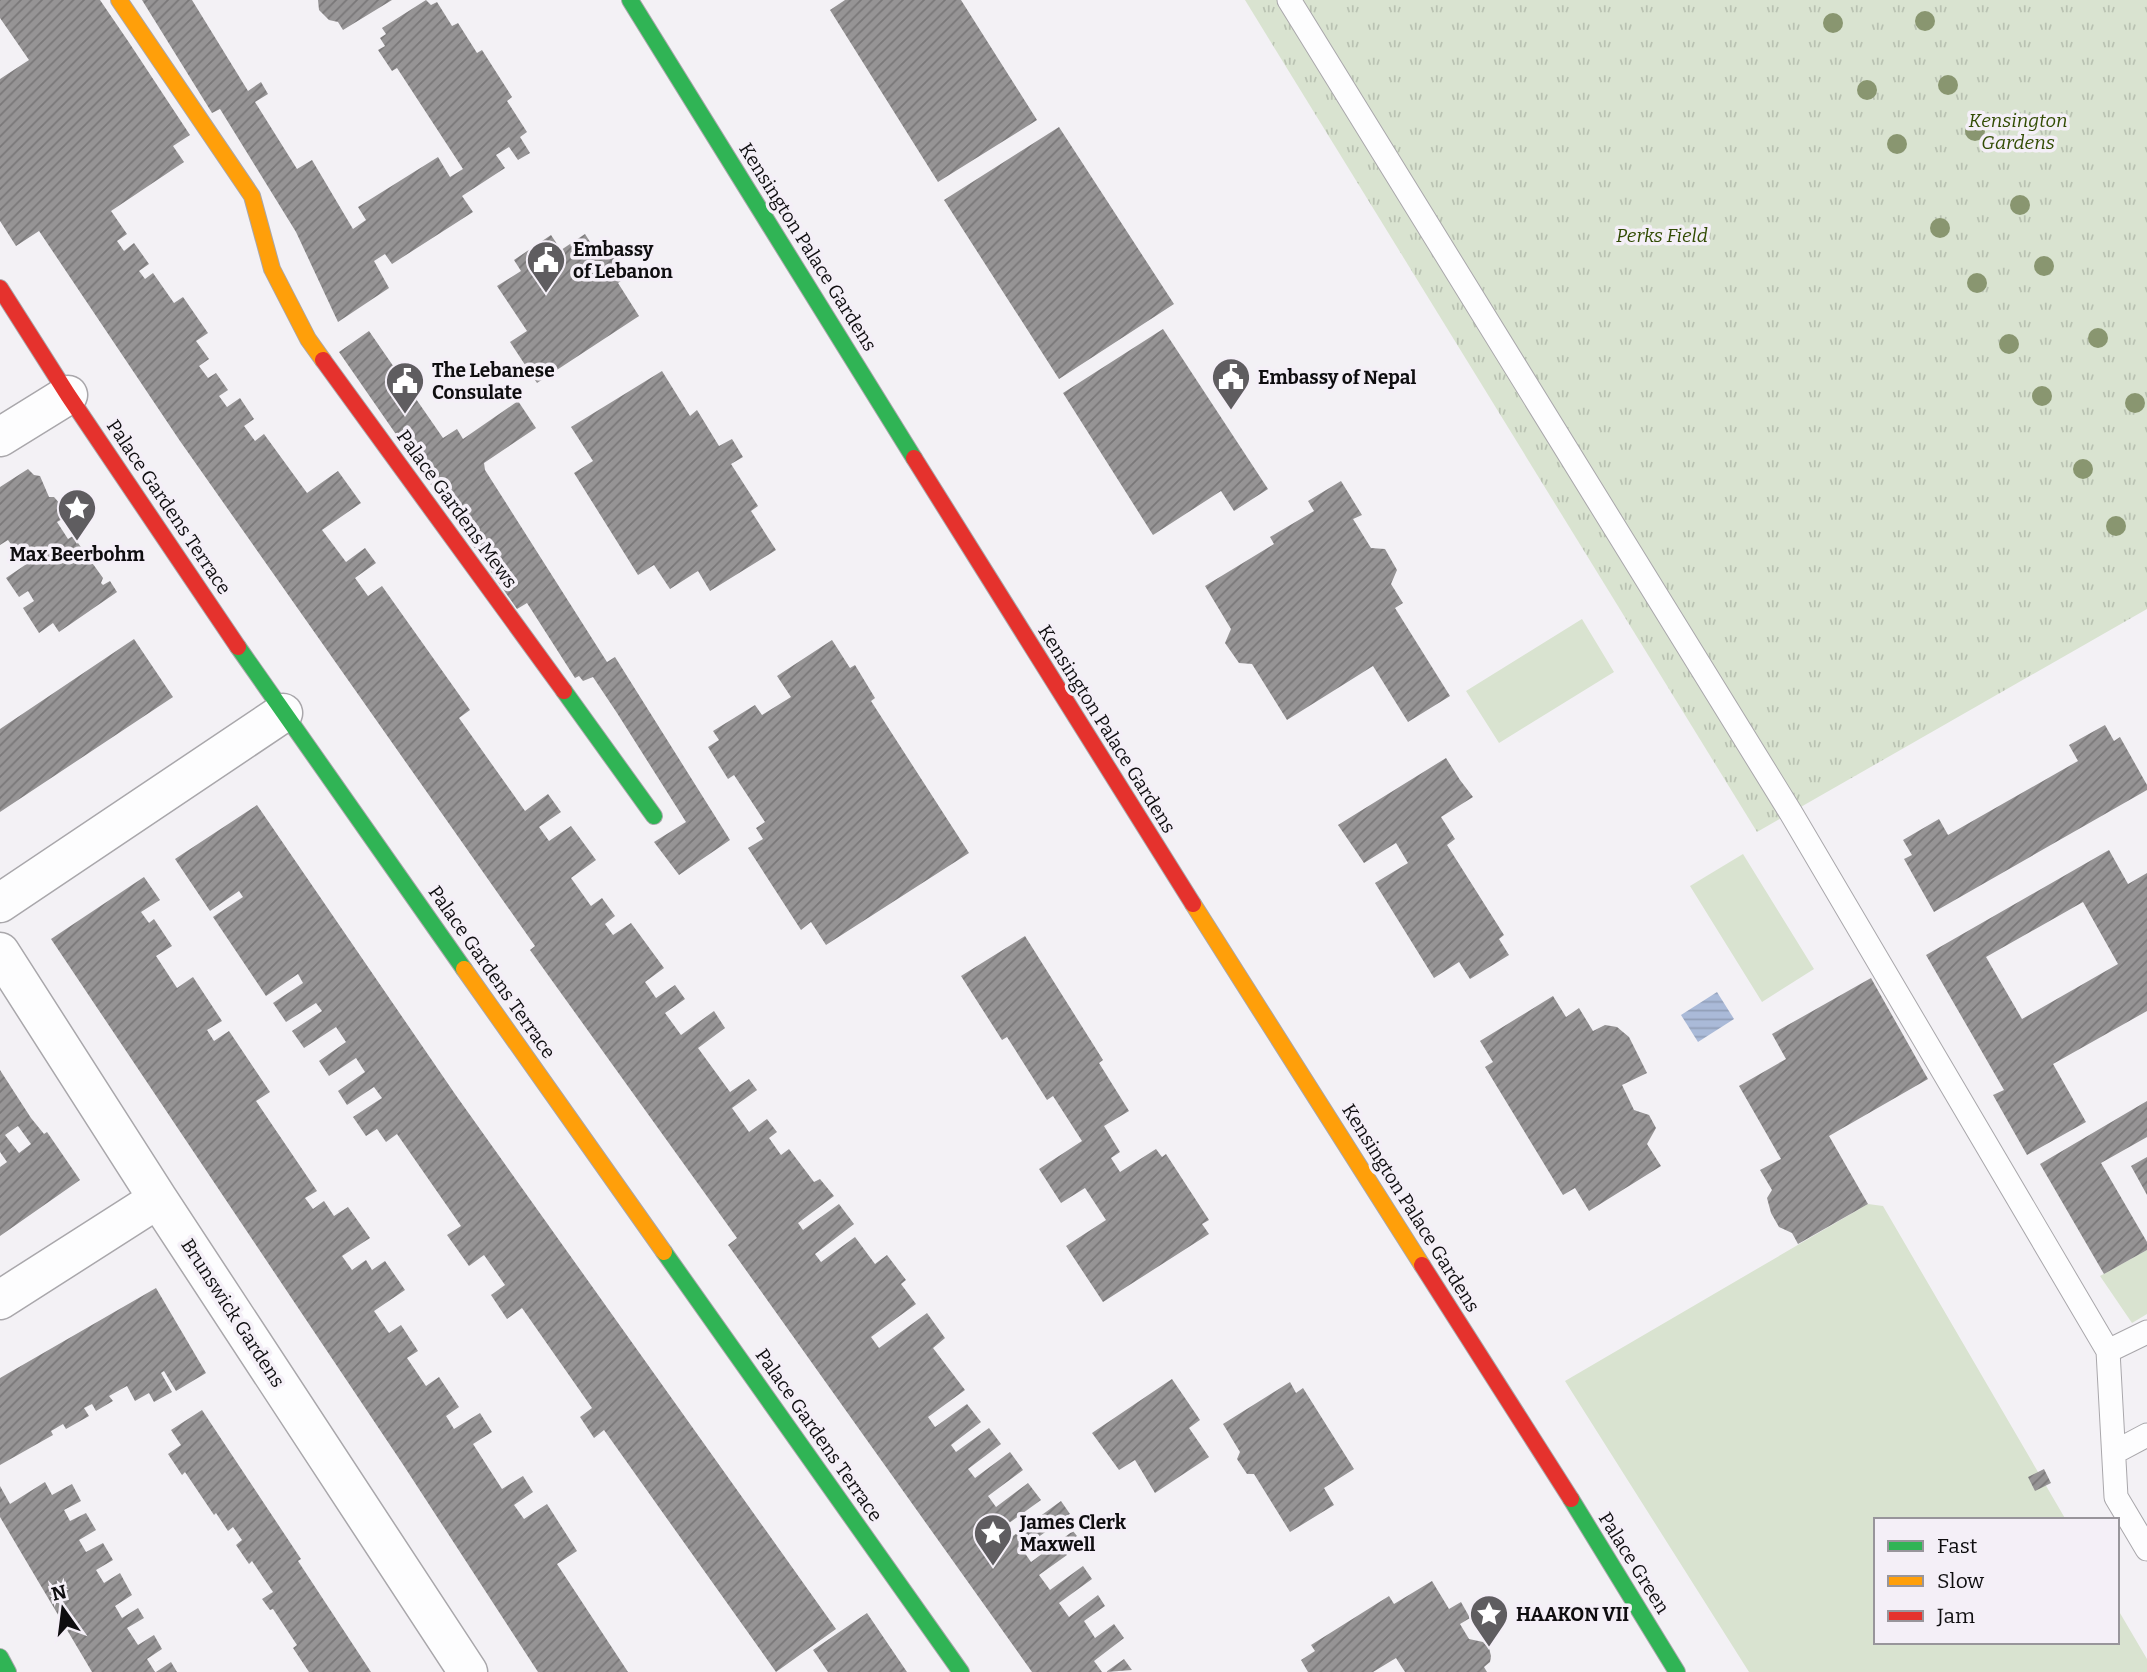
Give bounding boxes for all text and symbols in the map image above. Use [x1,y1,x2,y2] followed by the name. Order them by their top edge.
[1969,109,2067,154] park label: Kensington Gardens
[734,139,882,355] street label: Kensington Palace Gardens
[1616,224,1708,247] park label: Perks Field
[573,238,673,283] place label: Embassy of Lebanon
[525,239,567,294] public building icon: Embassy of Lebanon
[1210,356,1252,411] public building icon: Embassy of Nepal
[432,359,555,404] place label: The Lebanese Consulate
[384,360,426,415] public building icon: The Lebanese Consulate
[1258,366,1416,389] place label: Embassy of Nepal
[102,415,236,599] street label: Palace Gardens Terrace
[392,426,522,592] street label: Palace Gardens Mews
[56,487,98,542] place icon: Max Beerbohm
[9,543,145,566] place label: Max Beerbohm
[1033,621,1181,837] street label: Kensington Palace Gardens
[424,881,560,1063] street label: Palace Gardens Terrace
[1337,1100,1485,1316] street label: Kensington Palace Gardens
[176,1234,290,1392] street label: Brunswick Gardens
[751,1344,887,1526] street label: Palace Gardens Terrace
[1594,1508,1674,1618] street label: Palace Green
[1019,1511,1127,1556] place label: James Clerk Maxwell
[972,1512,1014,1567] place icon: James Clerk Maxwell
[1874,1518,2119,1644] legend
[1937,1533,1978,1559] text: Fast
[1937,1568,1984,1594] text: Slow
[28,1574,98,1644] north arrow
[49,1580,69,1606] text: N
[1468,1593,1510,1648] place icon: HAAKON VII
[1516,1603,1629,1626] place label: HAAKON VII
[1936,1603,1975,1629] text: Jam

